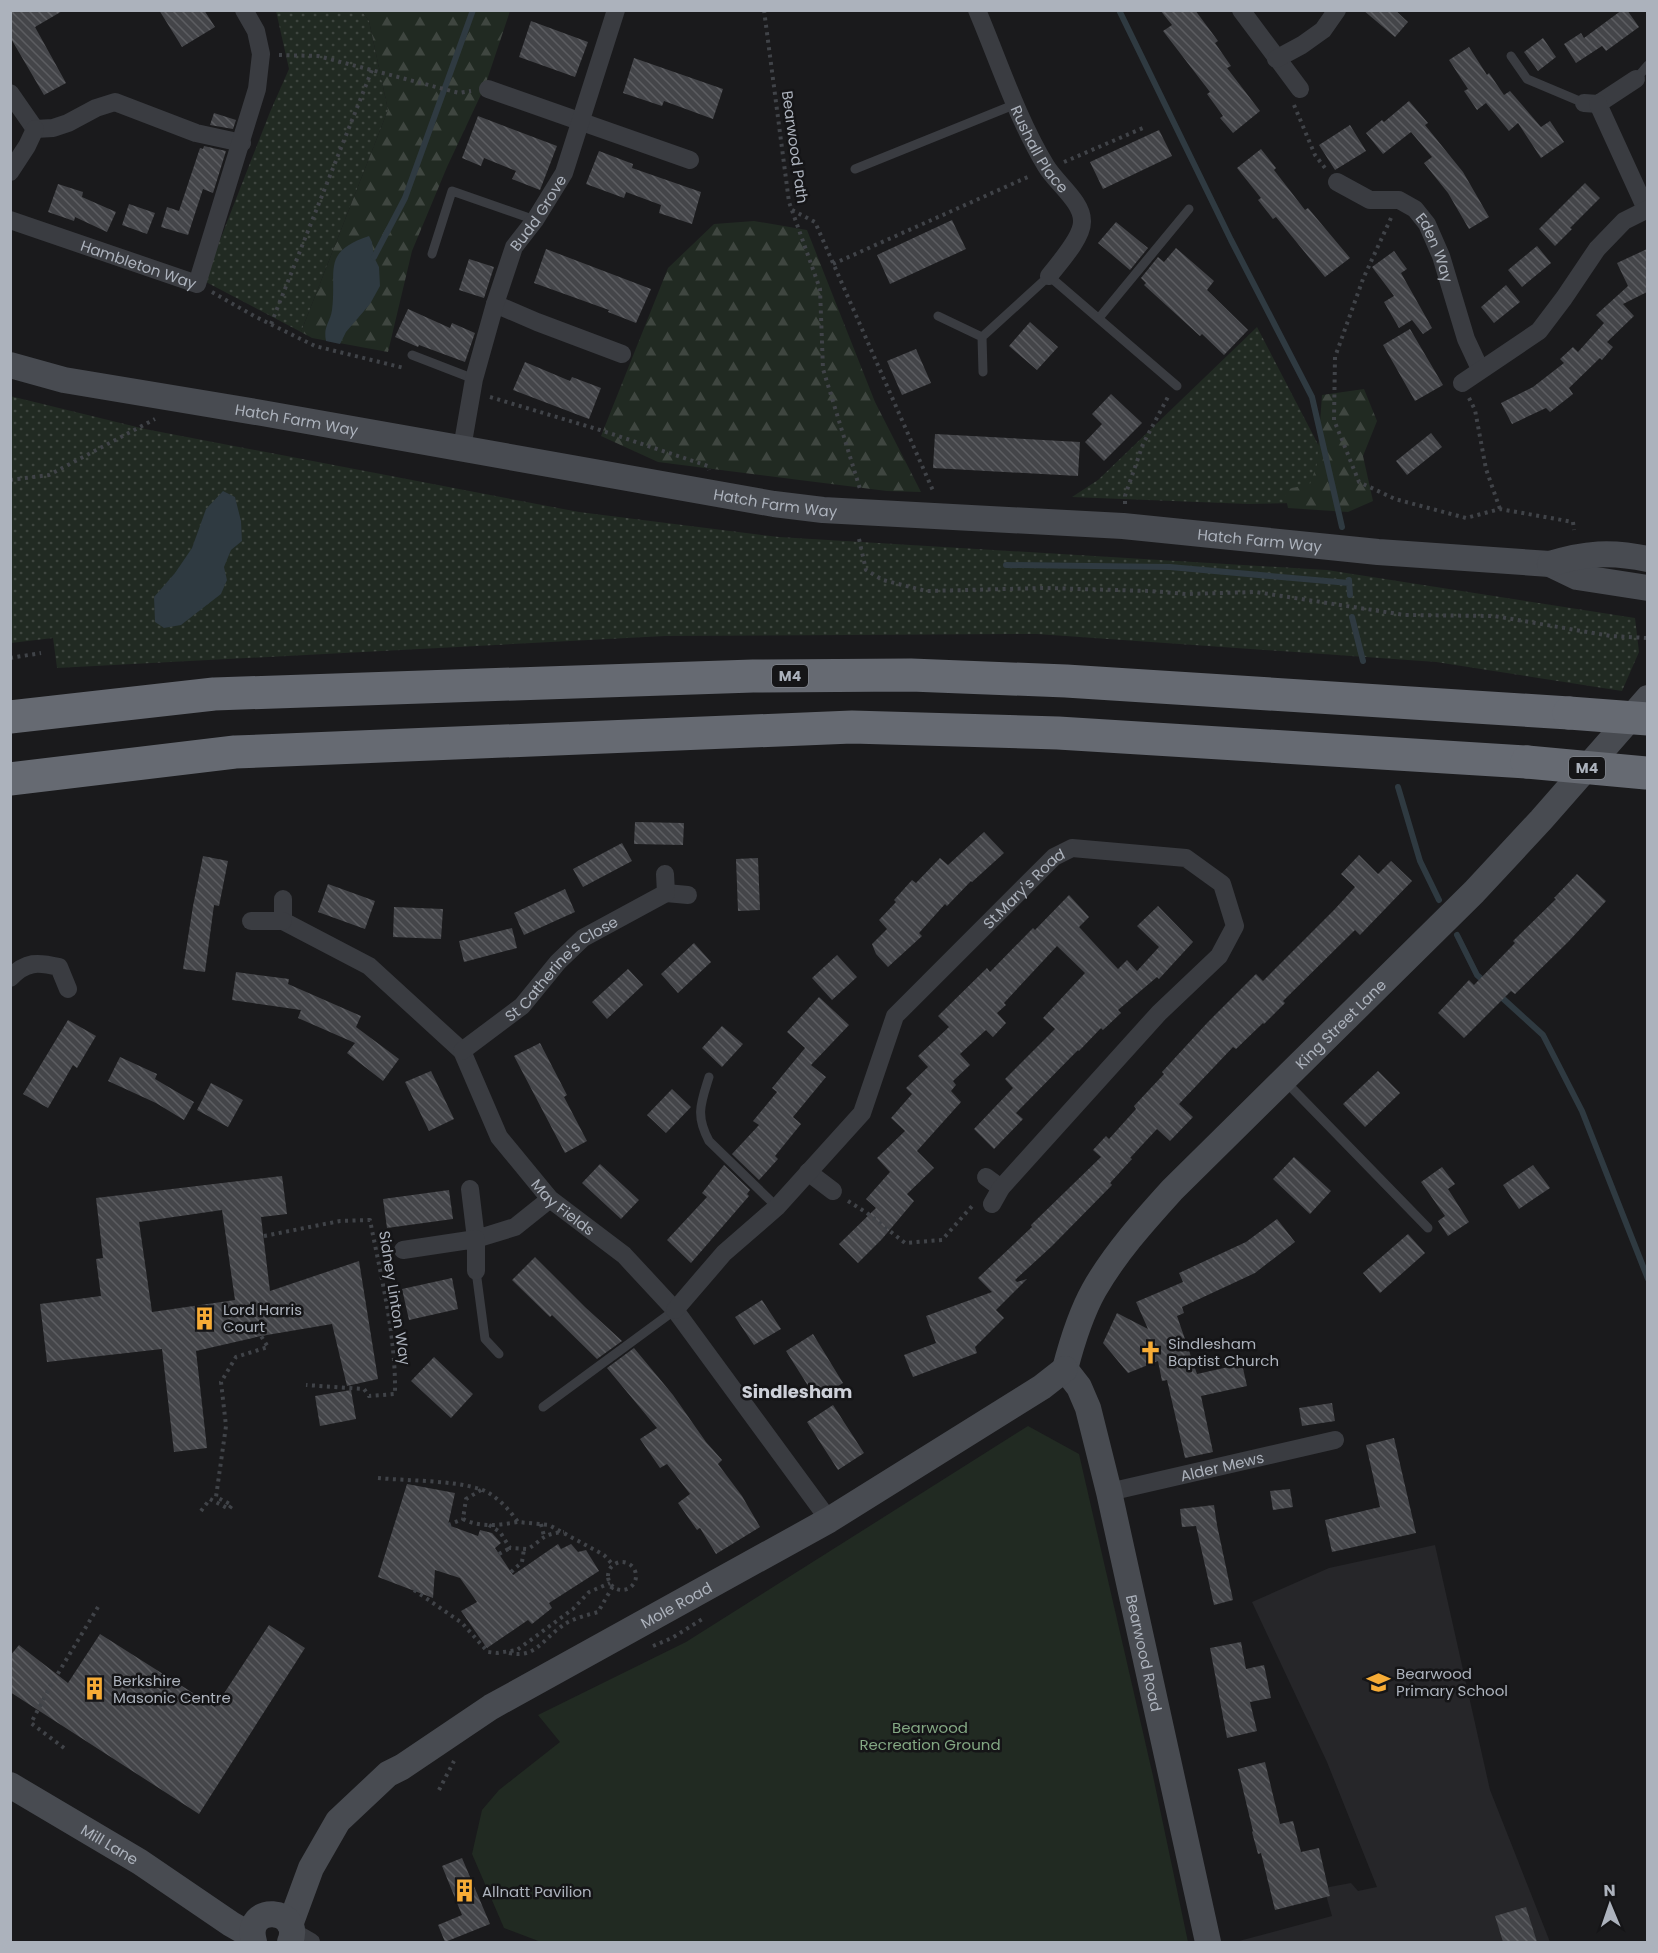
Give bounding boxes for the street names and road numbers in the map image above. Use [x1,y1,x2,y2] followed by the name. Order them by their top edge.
[777,89,813,205] street label: Bearwood Path
[1006,102,1074,197] street label: Rushall Place
[505,171,571,255] street label: Budd Grove
[1411,208,1459,285] street label: Eden Way
[78,235,200,294] street label: Hambleton Way
[233,398,360,441] street label: Hatch Farm Way
[712,483,838,521] street label: Hatch Farm Way
[1197,523,1323,557] street label: Hatch Farm Way
[772,665,808,687] road number: M4
[1569,757,1605,779] road number: M4
[978,843,1068,933] street label: St.Mary's Road
[500,911,621,1026] street label: St Catherine's Close
[1290,974,1390,1073] street label: King Street Lane
[527,1174,599,1240] street label: May Fields
[374,1229,416,1367] street label: Sidney Linton Way
[1178,1446,1266,1486] street label: Alder Mews
[637,1576,715,1633] street label: Mole Road
[1121,1593,1167,1713] street label: Bearwood Road
[77,1819,143,1869] street label: Mill Lane

